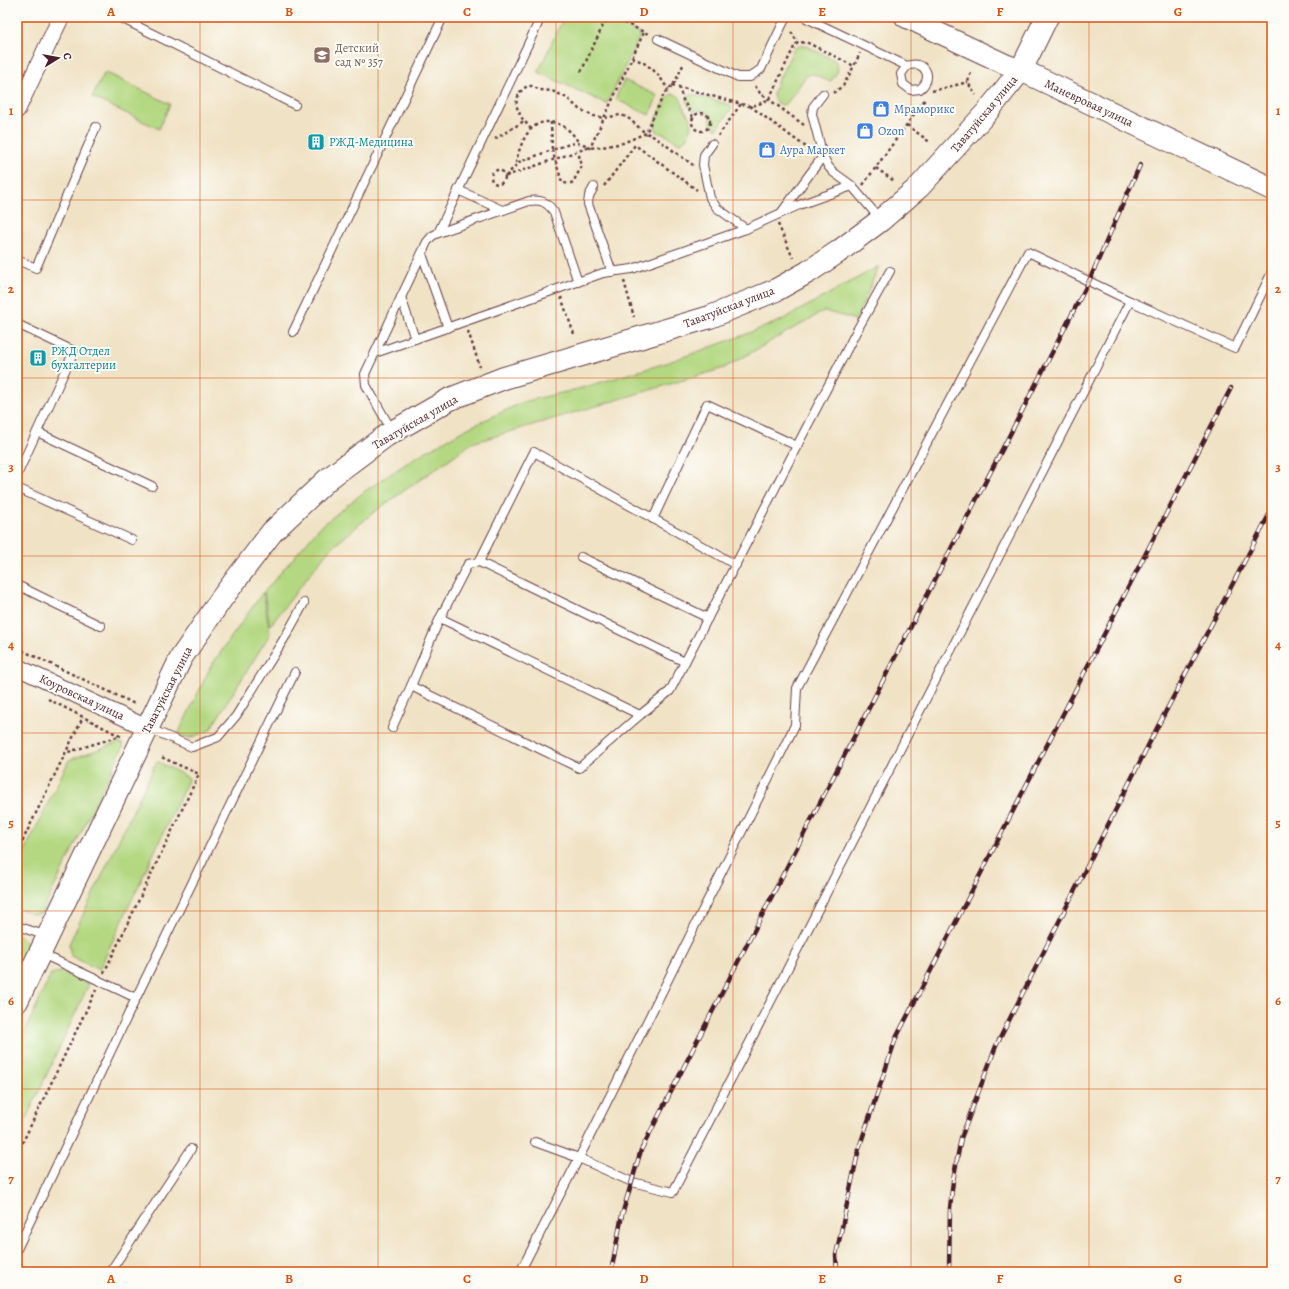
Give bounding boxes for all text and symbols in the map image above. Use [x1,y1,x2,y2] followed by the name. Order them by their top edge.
[106,3,116,20] text: A
[285,3,293,20] text: B
[463,3,471,20] text: C
[639,3,649,20] text: D
[818,3,826,20] text: E
[997,3,1004,20] text: F
[1174,3,1182,20] text: G
[38,38,78,78] north arrow
[335,40,384,70] place label: Детский сад № 357
[312,45,332,65] school or university icon: Детский сад № 357
[59,51,75,61] text: С
[947,72,1021,156] street label: Таватуйская улица
[1042,75,1136,131] street label: Маневровая улица
[871,99,891,119] shop icon: Мраморикс
[894,101,955,117] place label: Мраморикс
[9,102,14,119] text: 1
[1276,102,1281,119] text: 1
[855,121,875,141] shop icon: Ozon
[878,123,905,139] place label: Ozon
[306,132,326,152] building icon: РЖД-Медицина
[329,134,414,150] place label: РЖД-Медицина
[757,140,777,160] shop icon: Аура Маркет
[779,142,846,158] place label: Аура Маркет
[8,280,15,297] text: 2
[1275,280,1282,297] text: 2
[681,282,777,332] street label: Таватуйская улица
[51,343,116,373] place label: РЖД Отдел бухгалтерии
[28,348,48,368] building icon: РЖД Отдел бухгалтерии
[369,391,461,453] street label: Таватуйская улица
[8,458,14,475] text: 3
[1275,458,1281,475] text: 3
[8,636,14,653] text: 4
[1275,636,1281,653] text: 4
[138,643,196,736] street label: Таватуйская улица
[37,670,128,724] street label: Коуровская улица
[8,814,14,831] text: 5
[1275,814,1281,831] text: 5
[8,992,14,1009] text: 6
[1275,992,1281,1009] text: 6
[8,1170,14,1187] text: 7
[1275,1170,1281,1187] text: 7
[106,1270,116,1287] text: A
[285,1270,293,1287] text: B
[463,1270,471,1287] text: C
[639,1270,649,1287] text: D
[818,1270,826,1287] text: E
[997,1270,1004,1287] text: F
[1174,1270,1182,1287] text: G

